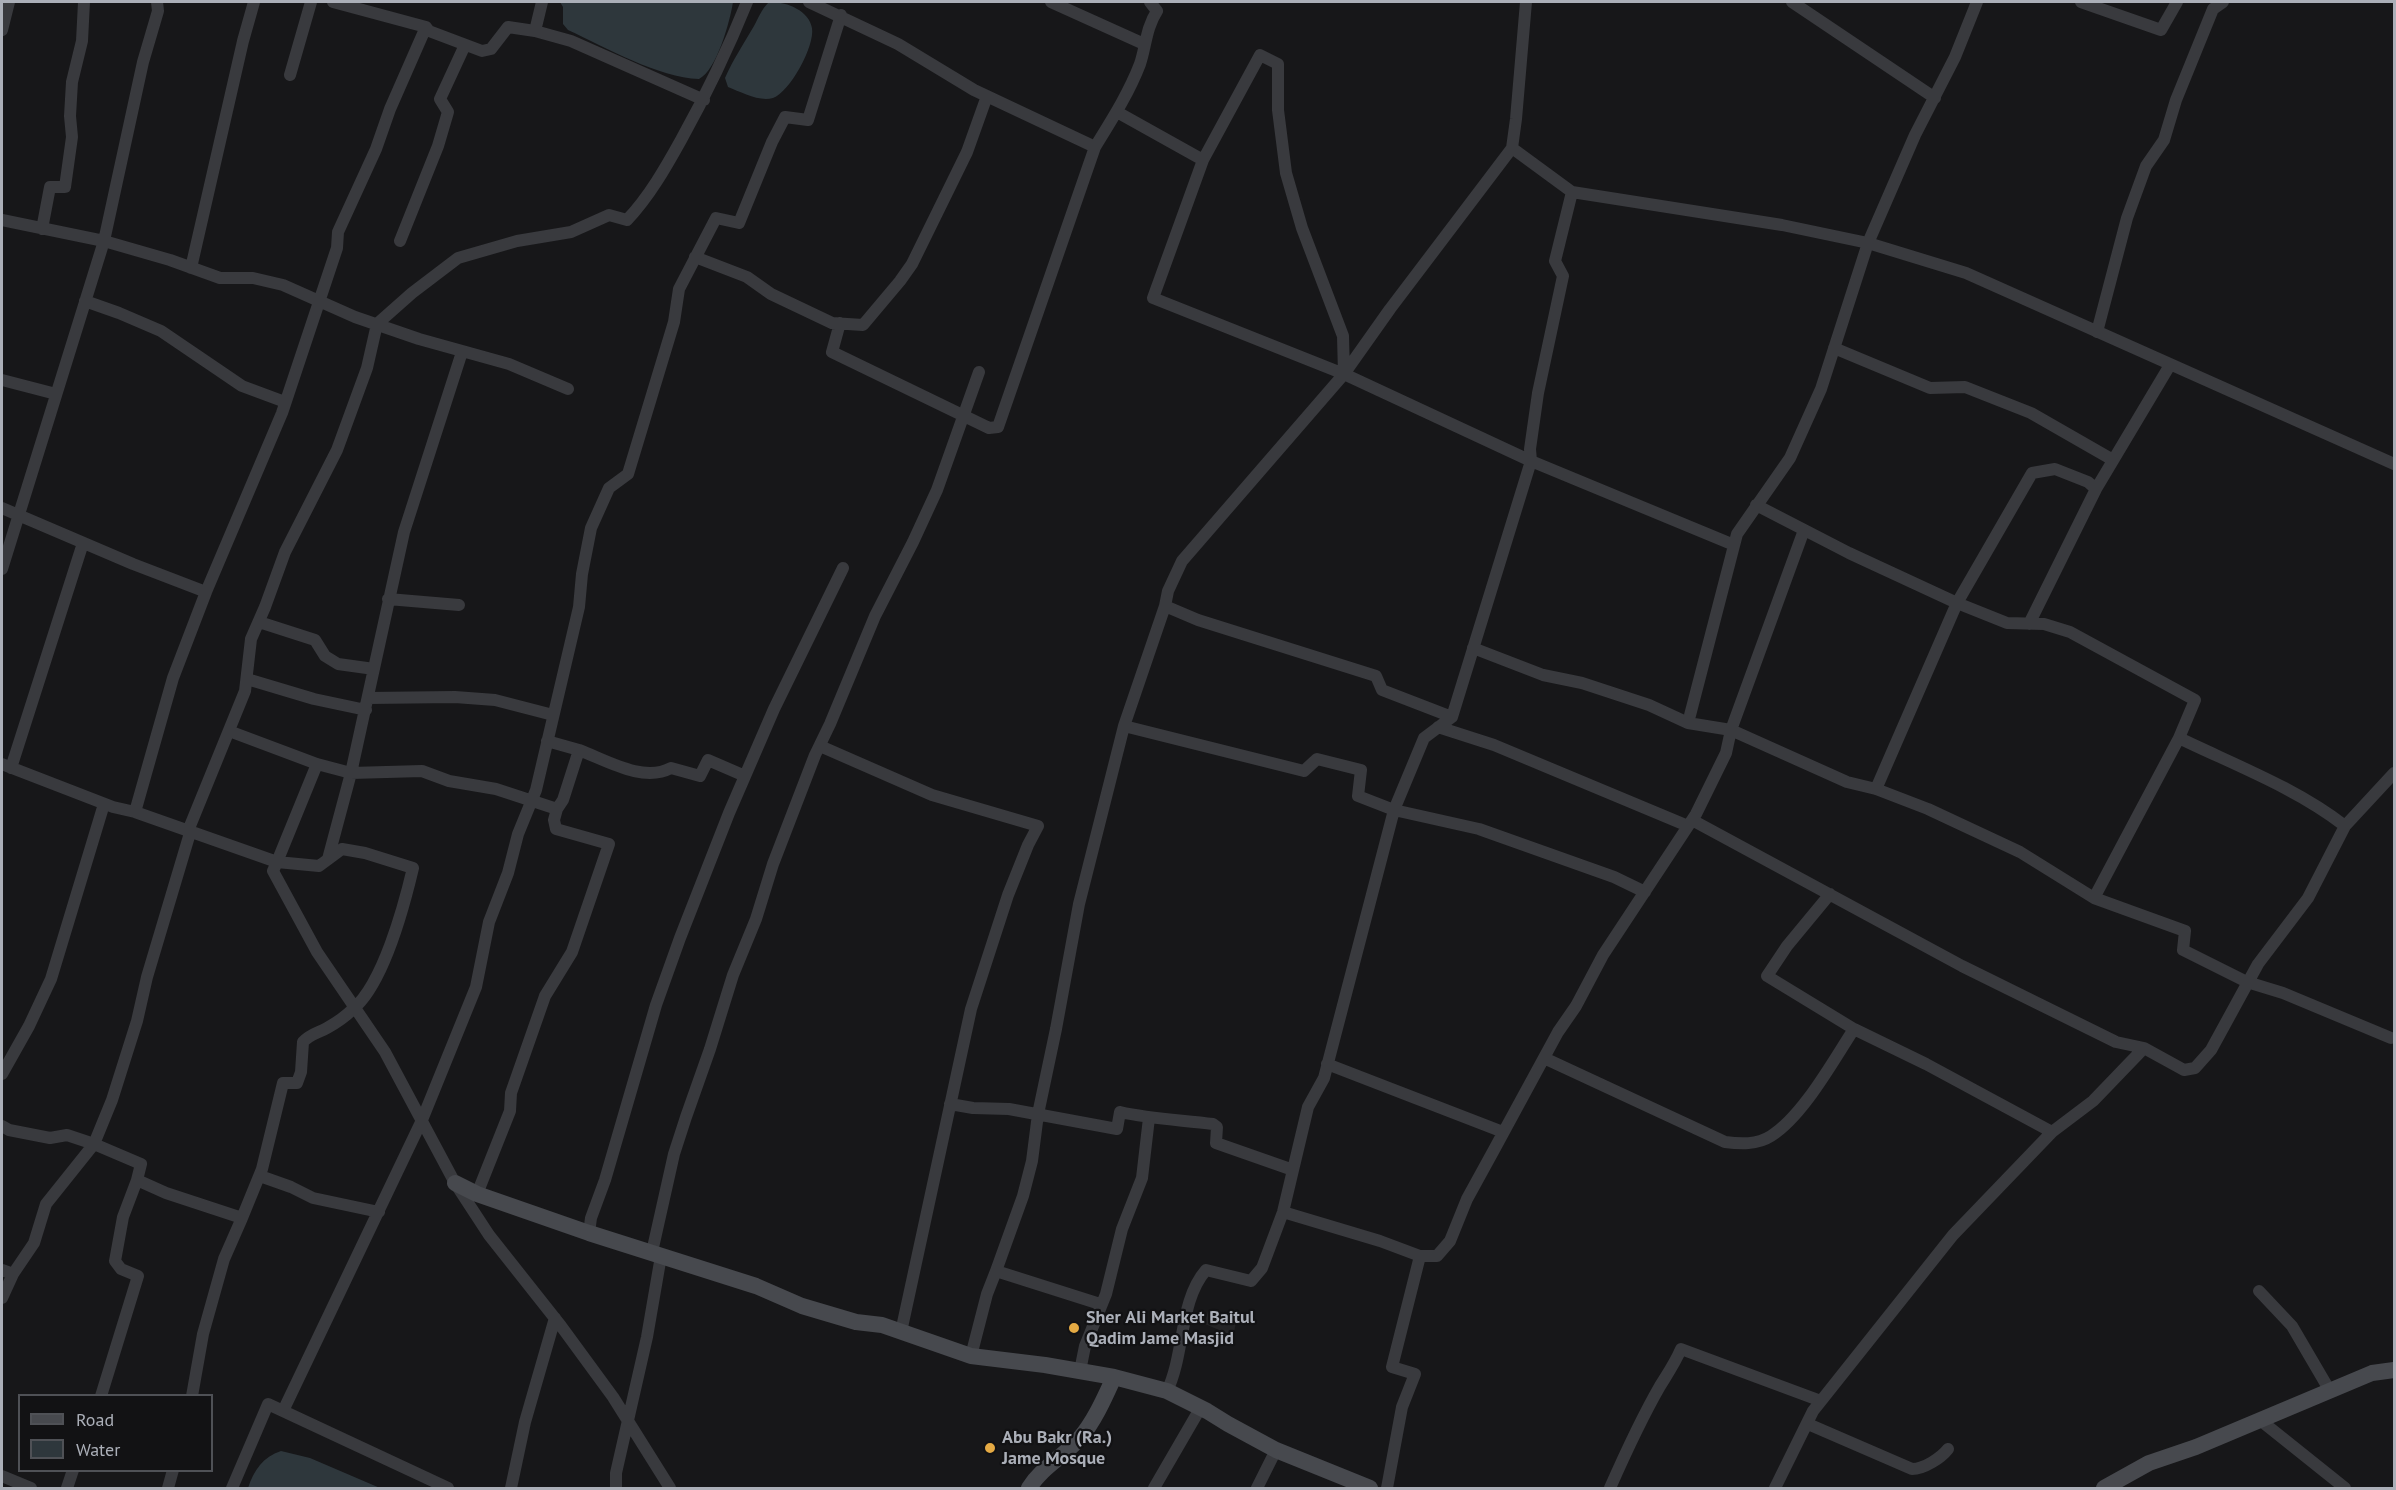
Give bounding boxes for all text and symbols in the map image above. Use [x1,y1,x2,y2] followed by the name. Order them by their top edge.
[1086,1307,1255,1350] place label: Sher Ali Market Baitul Qadim Jame Masjid
[1067,1321,1081,1335] marker: Sher Ali Market Baitul Qadim Jame Masjid
[18,1394,213,1472] legend
[76,1408,114,1431] text: Road
[1002,1427,1112,1470] place label: Abu Bakr (Ra.) Jame Mosque
[76,1438,120,1461] text: Water
[983,1441,997,1455] marker: Abu Bakr (Ra.) Jame Mosque

